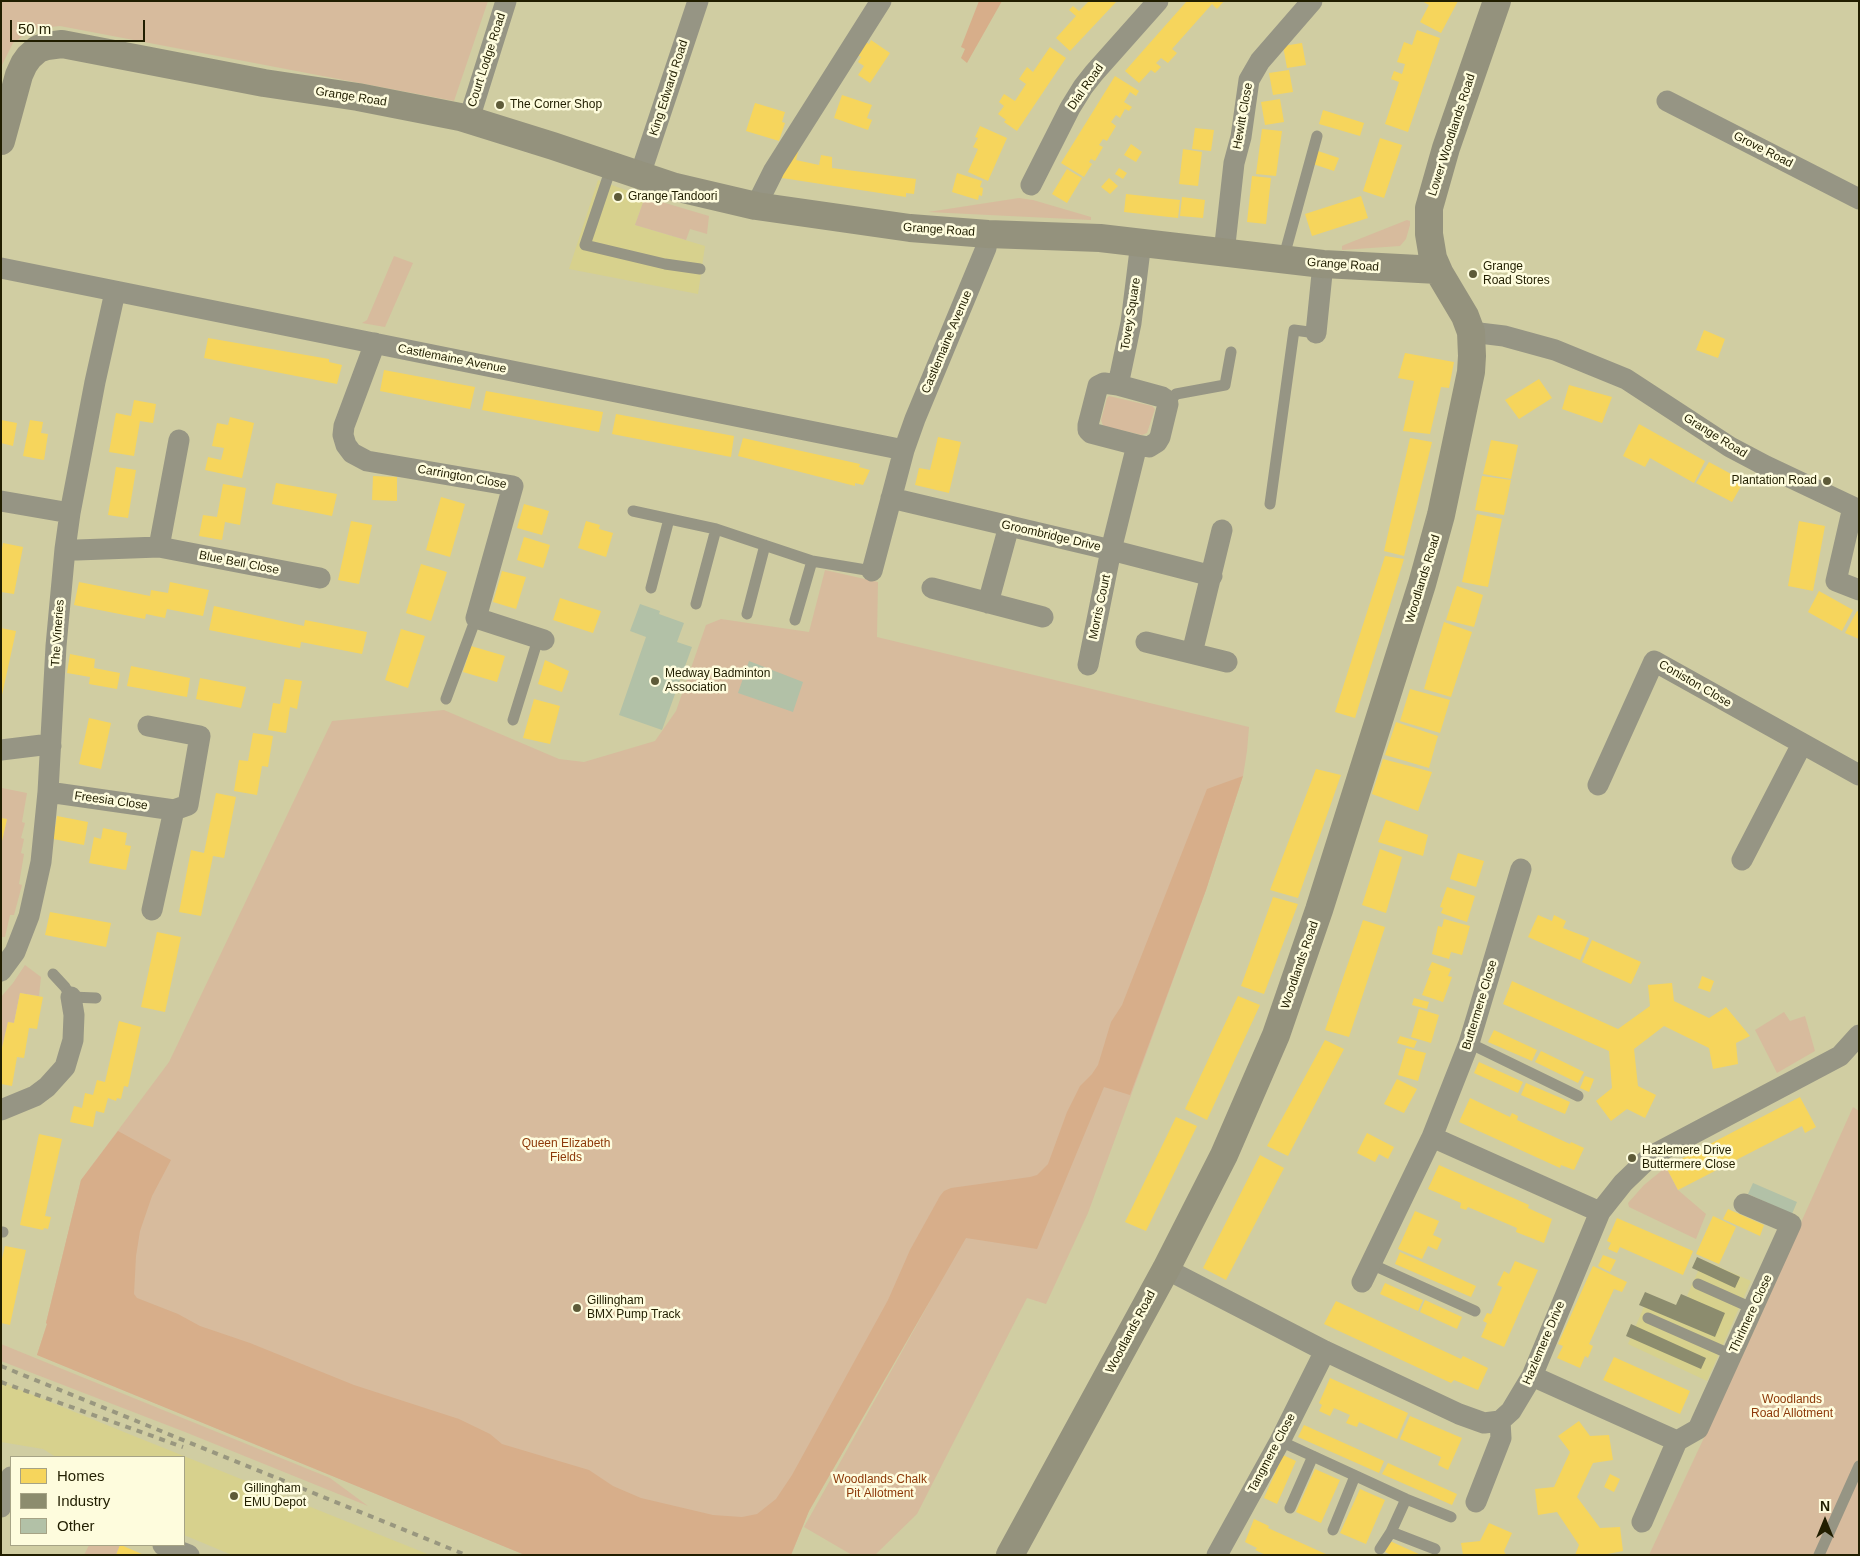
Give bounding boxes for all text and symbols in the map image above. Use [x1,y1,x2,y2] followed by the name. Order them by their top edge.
[12,10,148,42] scale bar
[465,11,509,109] street label: Court Lodge Road
[18,20,51,37] text: 50 m
[647,38,691,138] street label: King Edward Road
[1065,61,1107,113] street label: Dial Road
[1425,72,1479,198] street label: Lower Woodlands Road
[1230,82,1256,150] street label: Hewitt Close
[314,84,388,110] street label: Grange Road
[510,98,602,112] place label: The Corner Shop
[494,99,506,111] marker: The Corner Shop
[1731,129,1795,171] street label: Grove Road
[628,190,717,204] place label: Grange Tandoori
[612,191,624,203] marker: Grange Tandoori
[903,220,975,240] street label: Grange Road
[1307,255,1379,275] street label: Grange Road
[1483,260,1550,288] place label: Grange Road Stores
[1467,268,1479,280] marker: Grange Road Stores
[1118,277,1144,351] street label: Tovey Square
[919,288,975,396] street label: Castlemaine Avenue
[396,341,508,377] street label: Castlemaine Avenue
[1681,411,1749,461] street label: Grange Road
[416,462,508,492] street label: Carrington Close
[1732,474,1817,488] place label: Plantation Road
[1821,475,1833,487] marker: Plantation Road
[1000,518,1102,554] street label: Groombridge Drive
[1403,533,1443,625] street label: Woodlands Road
[198,548,280,578] street label: Blue Bell Close
[1086,573,1114,641] street label: Morris Court
[48,599,68,667] street label: The Vineries
[1656,657,1734,711] street label: Coniston Close
[665,667,770,695] place label: Medway Badminton Association
[649,675,661,687] marker: Medway Badminton Association
[73,789,149,813] street label: Freesia Close
[1278,919,1322,1011] street label: Woodlands Road
[1459,958,1501,1052] street label: Buttermere Close
[522,1137,610,1165] park label: Queen Elizabeth Fields
[1642,1144,1735,1172] place label: Hazlemere Drive Buttermere Close
[1626,1152,1638,1164] marker: Hazlemere Drive Buttermere Close
[1727,1273,1775,1355] street label: Thirlmere Close
[1103,1288,1159,1376] street label: Woodlands Road
[587,1294,681,1322] place label: Gillingham BMX Pump Track
[1520,1299,1568,1387] street label: Hazlemere Drive
[571,1302,583,1314] marker: Gillingham BMX Pump Track
[1751,1393,1833,1421] park label: Woodlands Road Allotment
[1245,1411,1299,1495] street label: Tangmere Close
[10,1456,185,1546] legend
[57,1467,105,1484] text: Homes
[833,1473,927,1501] park label: Woodlands Chalk Pit Allotment
[244,1482,306,1510] place label: Gillingham EMU Depot
[228,1490,240,1502] marker: Gillingham EMU Depot
[57,1492,110,1509] text: Industry
[1800,1496,1850,1546] north arrow
[1820,1498,1830,1514] text: N
[57,1517,95,1534] text: Other

